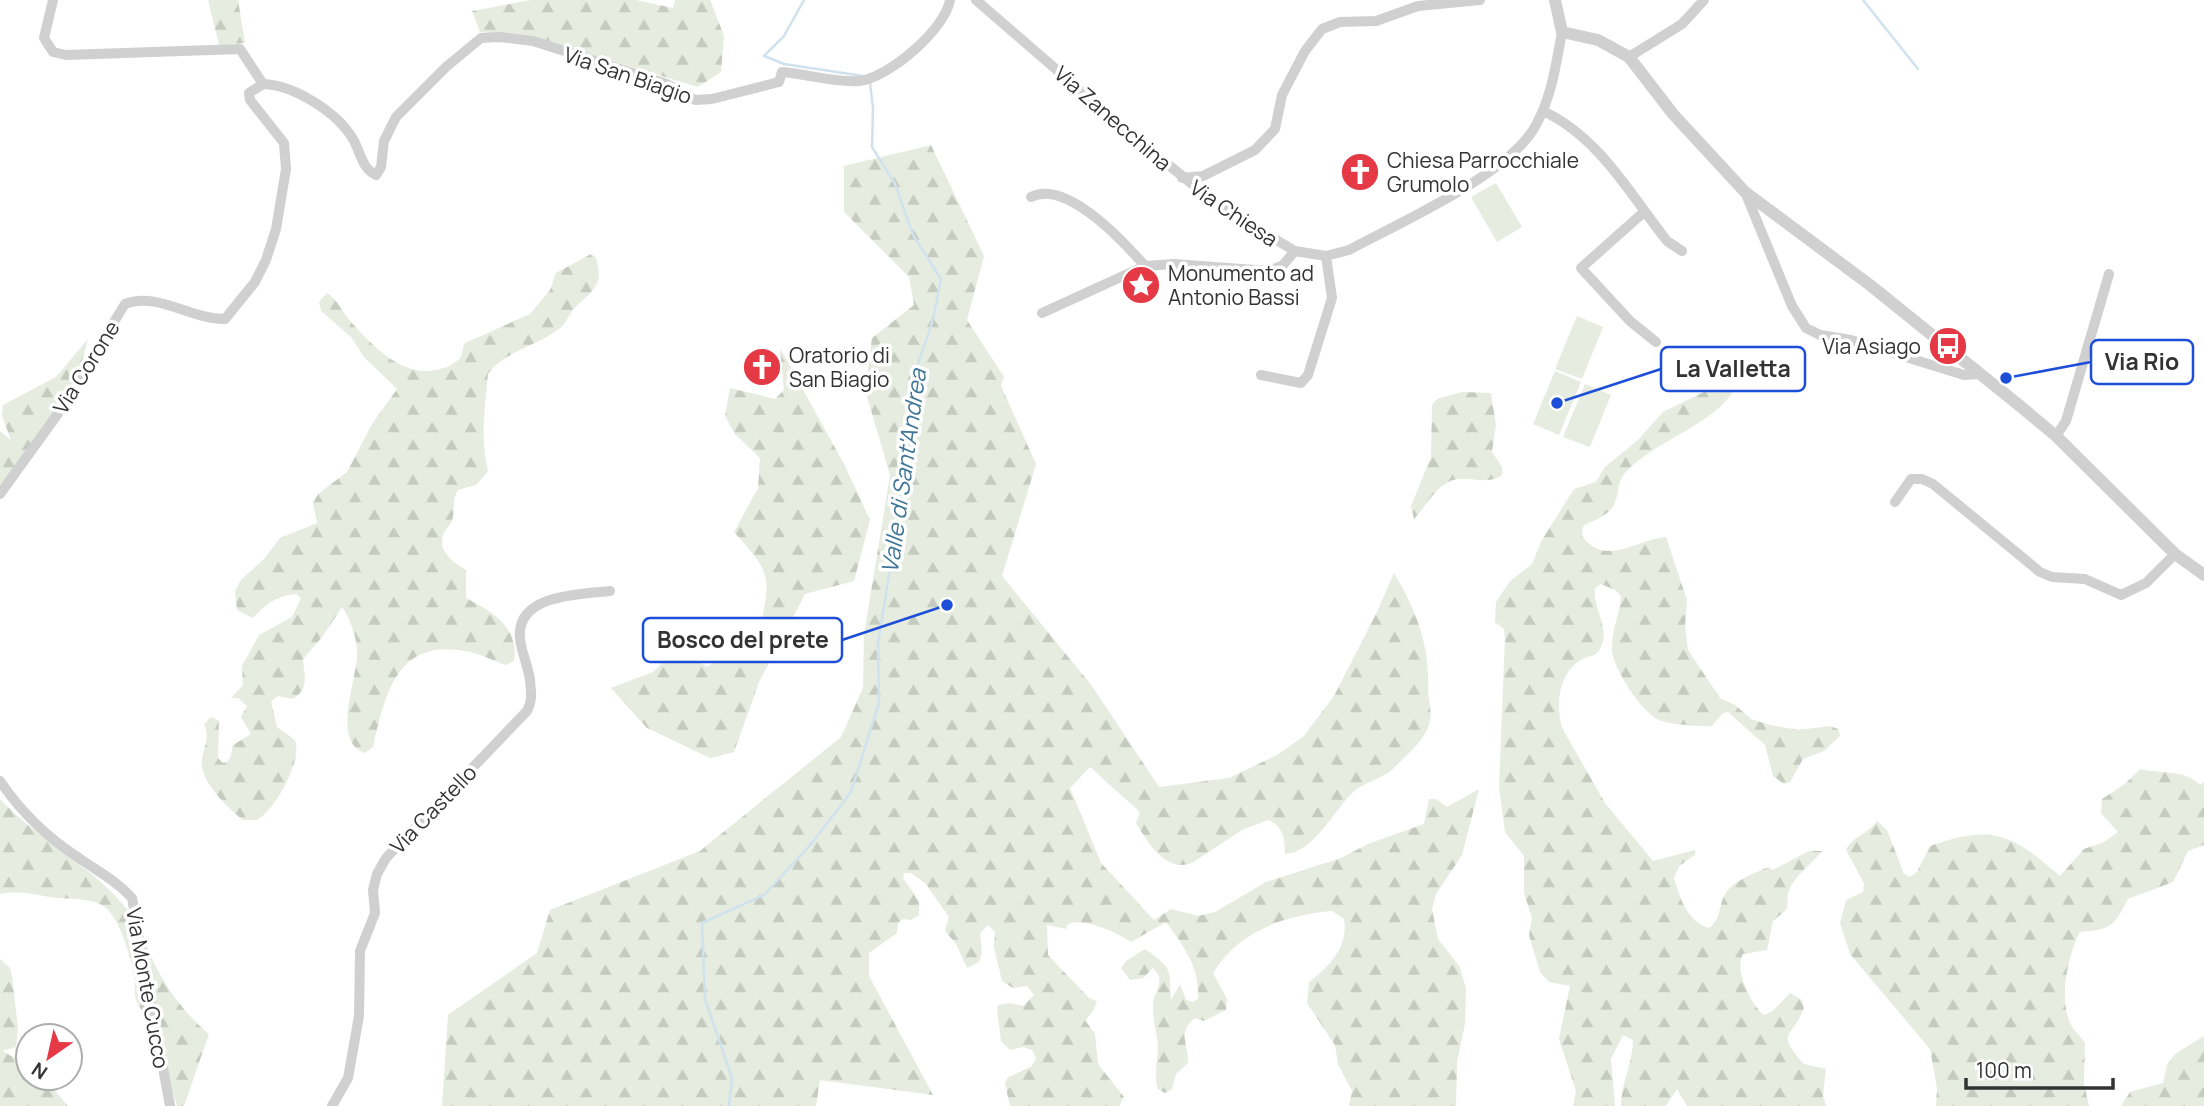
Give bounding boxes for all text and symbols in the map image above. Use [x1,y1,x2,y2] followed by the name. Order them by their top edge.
[560,40,696,110] street label: Via San Biagio
[1048,59,1178,177] street label: Via Zanecchina
[1387,146,1579,198] place label: Chiesa Parrocchiale Grumolo
[1339,151,1381,193] church icon: Chiesa Parrocchiale Grumolo
[1185,173,1283,253] street label: Via Chiesa
[1168,259,1314,311] place label: Monumento ad Antonio Bassi
[1120,264,1162,306] place icon: Monumento ad Antonio Bassi
[46,315,126,419] street label: Via Corone
[1927,325,1969,367] bus stop icon: Via Asiago
[1822,332,1921,360] place label: Via Asiago
[2091,340,2193,384] callout: Via Rio
[789,341,890,393] place label: Oratorio di San Biagio
[2105,345,2179,377] text: Via Rio
[741,346,783,388] church icon: Oratorio di San Biagio
[1661,347,1805,391] callout: La Valletta
[1675,352,1791,384] text: La Valletta
[873,366,933,575] water label: Valle di Sant'Andrea
[643,618,842,662] callout: Bosco del prete
[657,623,829,655] text: Bosco del prete
[384,759,482,859] street label: Via Castello
[120,906,176,1070] street label: Via Monte Cucco
[14,1022,84,1092] north arrow
[1966,1046,2113,1090] scale bar
[27,1056,52,1086] text: N
[1976,1056,2032,1084] text: 100 m

